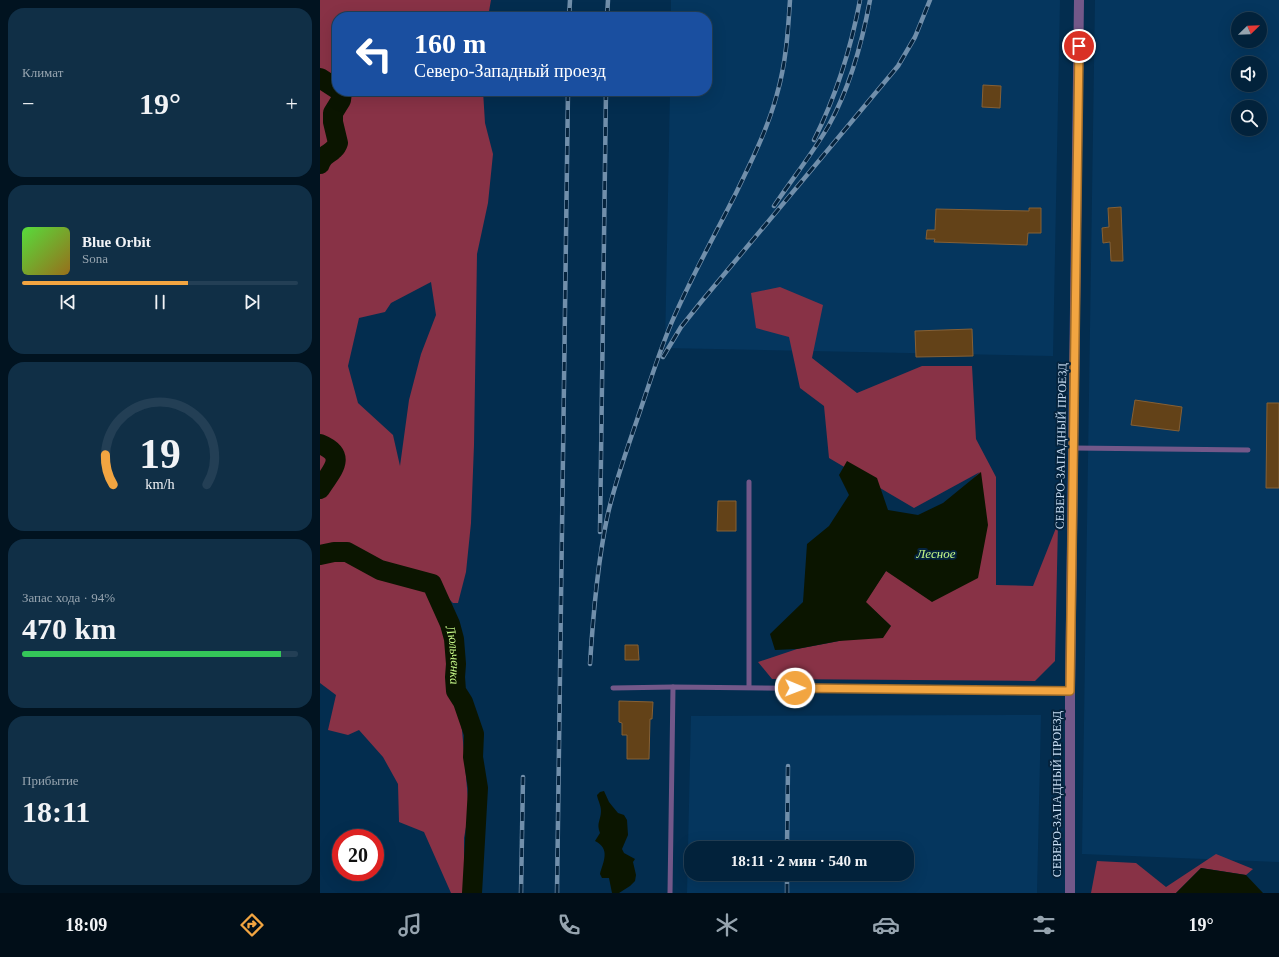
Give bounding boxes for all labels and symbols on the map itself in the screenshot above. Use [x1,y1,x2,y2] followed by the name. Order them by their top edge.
[1231,12,1267,48] north arrow
[1062,29,1096,63] pin
[1053,363,1069,529] street label: СЕВЕРО-ЗАПАДНЫЙ ПРОЕЗД
[916,546,956,561] water label: Лесное
[443,623,464,685] water label: Люльченка
[774,667,816,709] position arrow
[1050,711,1064,877] street label: СЕВЕРО-ЗАПАДНЫЙ ПРОЕЗД
[332,829,384,881] speed limit sign: 20

